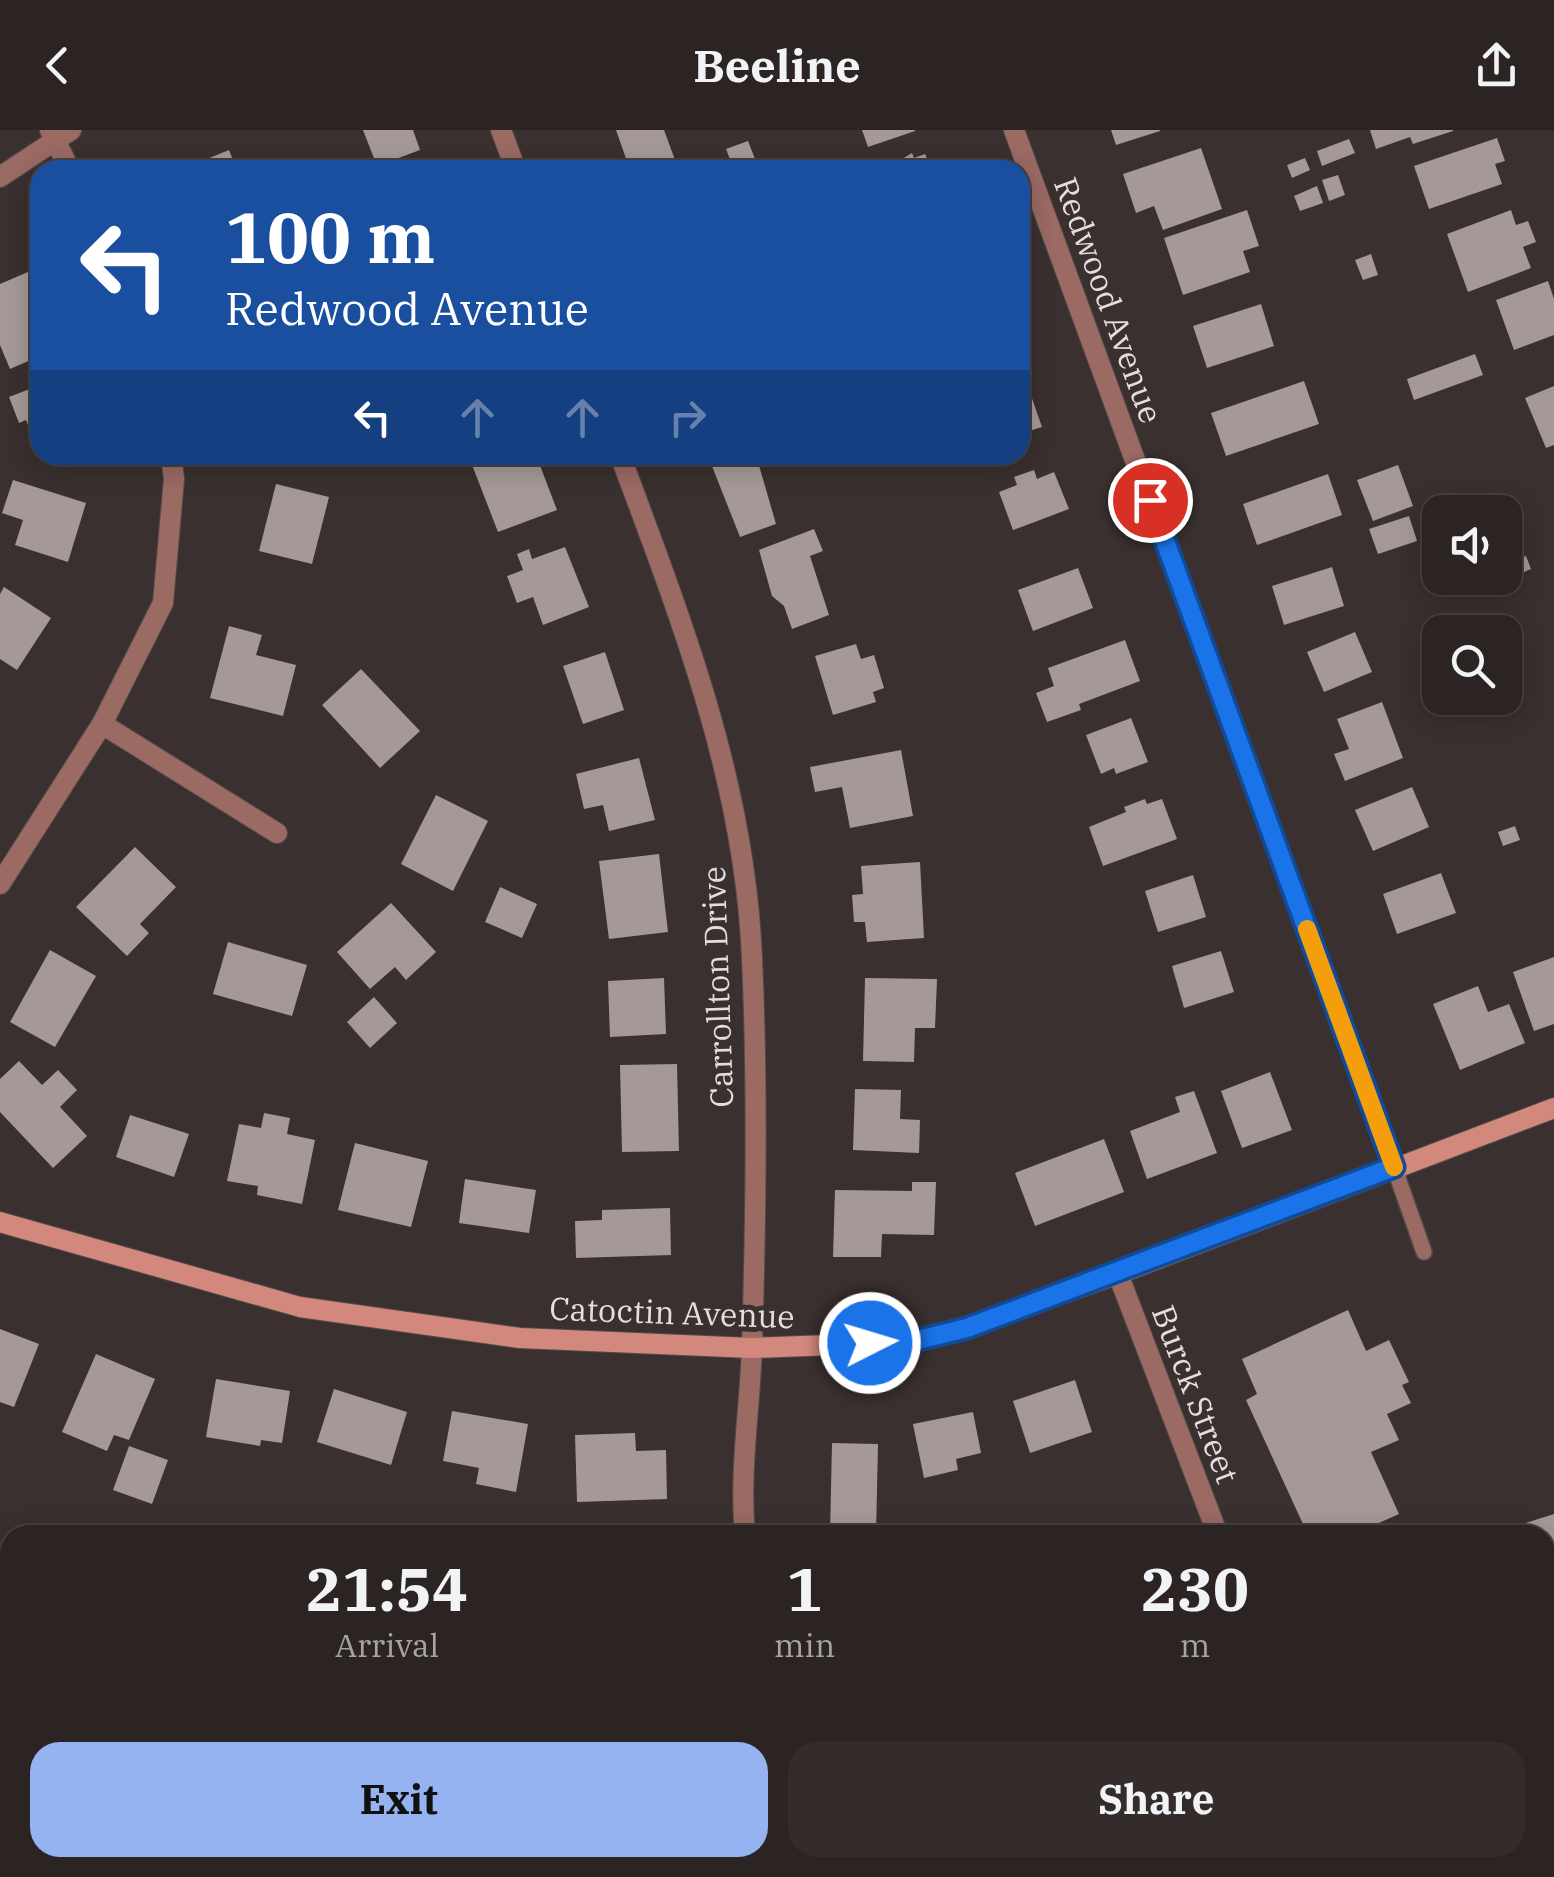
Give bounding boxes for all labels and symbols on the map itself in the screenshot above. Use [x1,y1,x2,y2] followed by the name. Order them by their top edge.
[1045,171,1173,429] street label: Redwood Avenue
[1108,458,1193,543] pin
[692,866,742,1108] street label: Carrollton Drive
[549,1287,795,1337] street label: Catoctin Avenue
[818,1291,922,1395] position arrow
[1143,1299,1249,1489] street label: Burck Street

